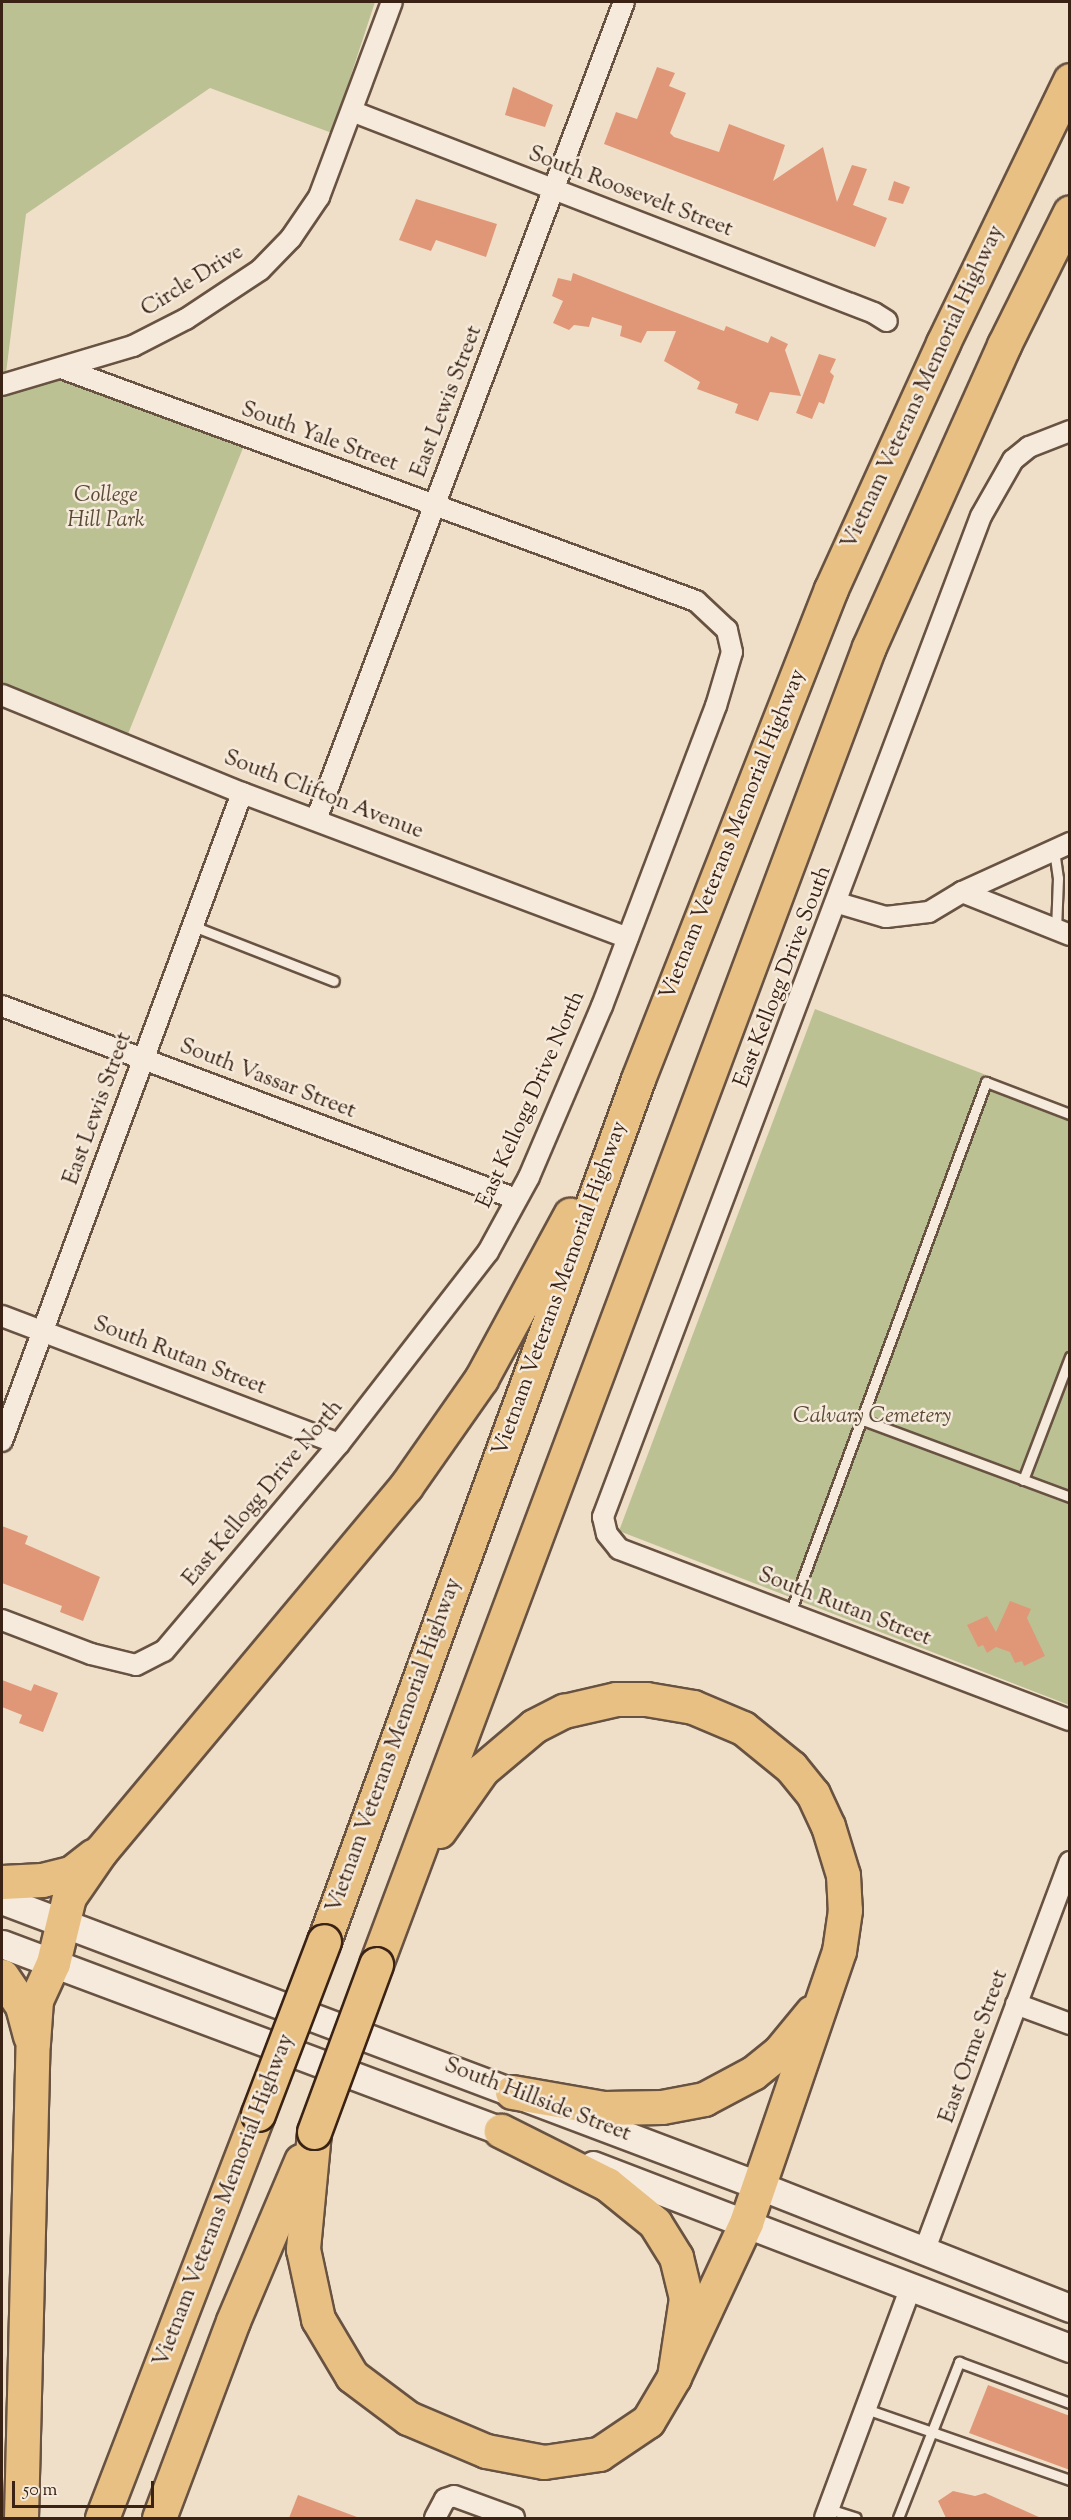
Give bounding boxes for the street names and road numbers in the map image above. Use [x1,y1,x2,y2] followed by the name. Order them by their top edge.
[524,142,736,244] street label: South Roosevelt Street
[837,222,1011,554] street label: Vietnam Veterans Memorial Highway
[137,240,249,324] street label: Circle Drive
[407,322,489,482] street label: East Lewis Street
[237,397,401,479] street label: South Yale Street
[655,666,813,1004] street label: Vietnam Veterans Memorial Highway
[220,746,426,846] street label: South Clifton Avenue
[729,862,839,1092] street label: East Kellogg Drive South
[472,987,592,1213] street label: East Kellogg Drive North
[59,1029,139,1189] street label: East Lewis Street
[175,1034,359,1126] street label: South Vassar Street
[488,1118,634,1460] street label: Vietnam Veterans Memorial Highway
[89,1312,269,1402] street label: South Rutan Street
[178,1395,350,1593] street label: East Kellogg Drive North
[754,1563,934,1653] street label: South Rutan Street
[322,1575,468,1917] street label: Vietnam Veterans Memorial Highway
[935,1967,1015,2127] street label: East Orme Street
[149,2031,301,2371] street label: Vietnam Veterans Memorial Highway
[440,2053,634,2149] street label: South Hillside Street

